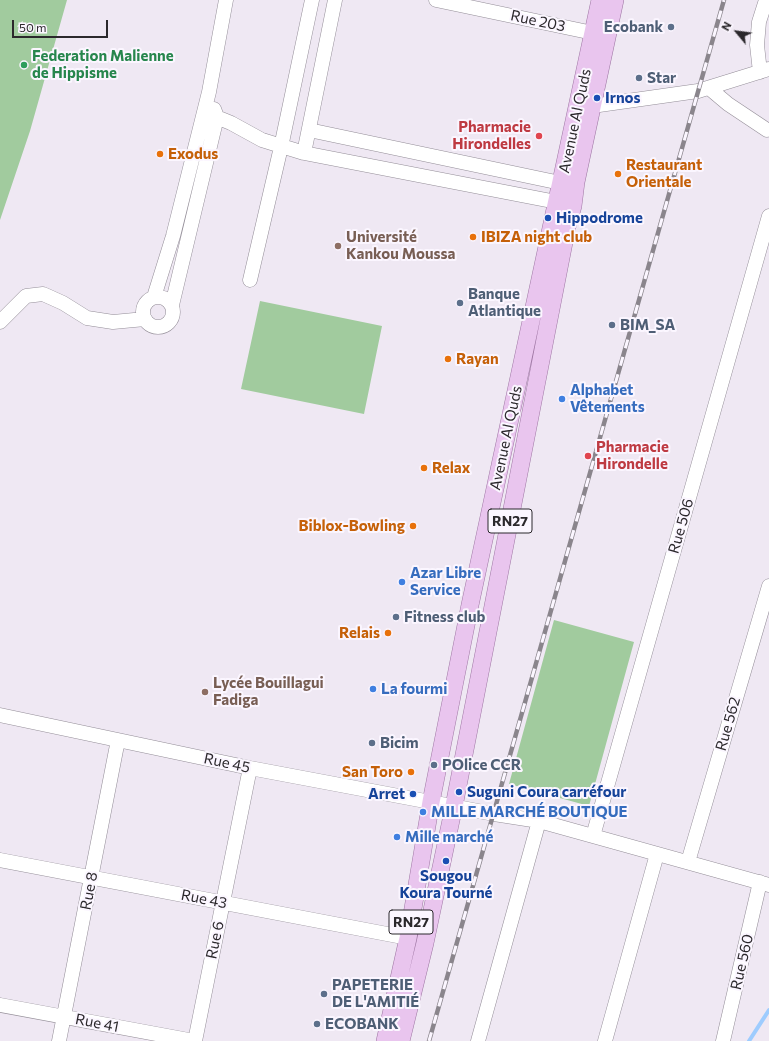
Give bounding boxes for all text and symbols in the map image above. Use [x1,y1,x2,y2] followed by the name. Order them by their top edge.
[509,6,567,36] street label: Rue 203
[14,12,110,38] scale bar
[717,12,757,52] north arrow
[604,18,663,36] place label: Ecobank
[718,19,734,33] text: N
[19,20,47,34] text: 50 m
[666,22,676,32] marker: Ecobank
[32,47,174,82] place label: Federation Malienne de Hippisme
[19,60,29,70] marker: Federation Malienne de Hippisme
[555,67,595,175] street label: Avenue Al Quds
[647,69,676,87] place label: Star
[634,73,644,83] marker: Star
[605,89,640,107] place label: Irnos
[592,93,602,103] marker: Irnos
[452,118,531,153] place label: Pharmacie Hirondelles
[534,131,544,141] marker: Pharmacie Hirondelles
[168,145,218,163] place label: Exodus
[155,149,165,159] marker: Exodus
[626,156,702,191] place label: Restaurant Orientale
[613,169,623,179] marker: Restaurant Orientale
[556,209,643,227] place label: Hippodrome
[543,213,553,223] marker: Hippodrome
[346,228,455,263] place label: Université Kankou Moussa
[481,228,592,246] place label: IBIZA night club
[468,232,478,242] marker: IBIZA night club
[333,241,343,251] marker: Université Kankou Moussa
[468,285,541,320] place label: Banque Atlantique
[455,298,465,308] marker: Banque Atlantique
[620,316,675,334] place label: BIM_SA
[607,320,617,330] marker: BIM_SA
[456,350,499,368] place label: Rayan
[443,354,453,364] marker: Rayan
[570,381,645,416] place label: Alphabet Vêtements
[486,384,526,492] street label: Avenue Al Quds
[557,394,567,404] marker: Alphabet Vêtements
[596,438,669,473] place label: Pharmacie Hirondelle
[583,451,593,461] marker: Pharmacie Hirondelle
[432,459,470,477] place label: Relax
[419,463,429,473] marker: Relax
[665,496,697,556] street label: Rue 506
[488,509,532,533] road number: RN27
[299,517,405,535] place label: Biblox-Bowling
[408,521,418,531] marker: Biblox-Bowling
[410,564,481,599] place label: Azar Libre Service
[397,577,407,587] marker: Azar Libre Service
[404,608,485,626] place label: Fitness club
[391,612,401,622] marker: Fitness club
[339,624,380,642] place label: Relais
[383,628,393,638] marker: Relais
[213,674,324,709] place label: Lycée Bouillagui Fadiga
[381,680,447,698] place label: La fourmi
[368,684,378,694] marker: La fourmi
[200,687,210,697] marker: Lycée Bouillagui Fadiga
[712,695,744,753] street label: Rue 562
[380,734,419,752] place label: Bicim
[367,738,377,748] marker: Bicim
[202,749,252,777] street label: Rue 45
[442,756,521,774] place label: POlice CCR
[429,760,439,770] marker: POlice CCR
[342,763,403,781] place label: San Toro
[406,767,416,777] marker: San Toro
[467,783,626,801] place label: Suguni Coura carréfour
[368,785,405,803] place label: Arret
[454,787,464,797] marker: Suguni Coura carréfour
[408,789,418,799] marker: Arret
[431,803,628,821] place label: MILLE MARCHÉ BOUTIQUE
[418,807,428,817] marker: MILLE MARCHÉ BOUTIQUE
[405,828,493,846] place label: Mille marché
[392,832,402,842] marker: Mille marché
[441,856,451,866] marker: Sougou Koura Tourné
[399,867,493,902] place label: Sougou Koura Tourné
[77,871,101,911] street label: Rue 8
[179,886,229,912] street label: Rue 43
[389,910,433,934] road number: RN27
[202,919,228,961] street label: Rue 6
[727,932,757,992] street label: Rue 560
[332,976,419,1011] place label: PAPETERIE DE L'AMITIÉ
[319,989,329,999] marker: PAPETERIE DE L'AMITIÉ
[74,1010,120,1036] street label: Rue 41
[325,1015,399,1033] place label: ECOBANK
[312,1019,322,1029] marker: ECOBANK

